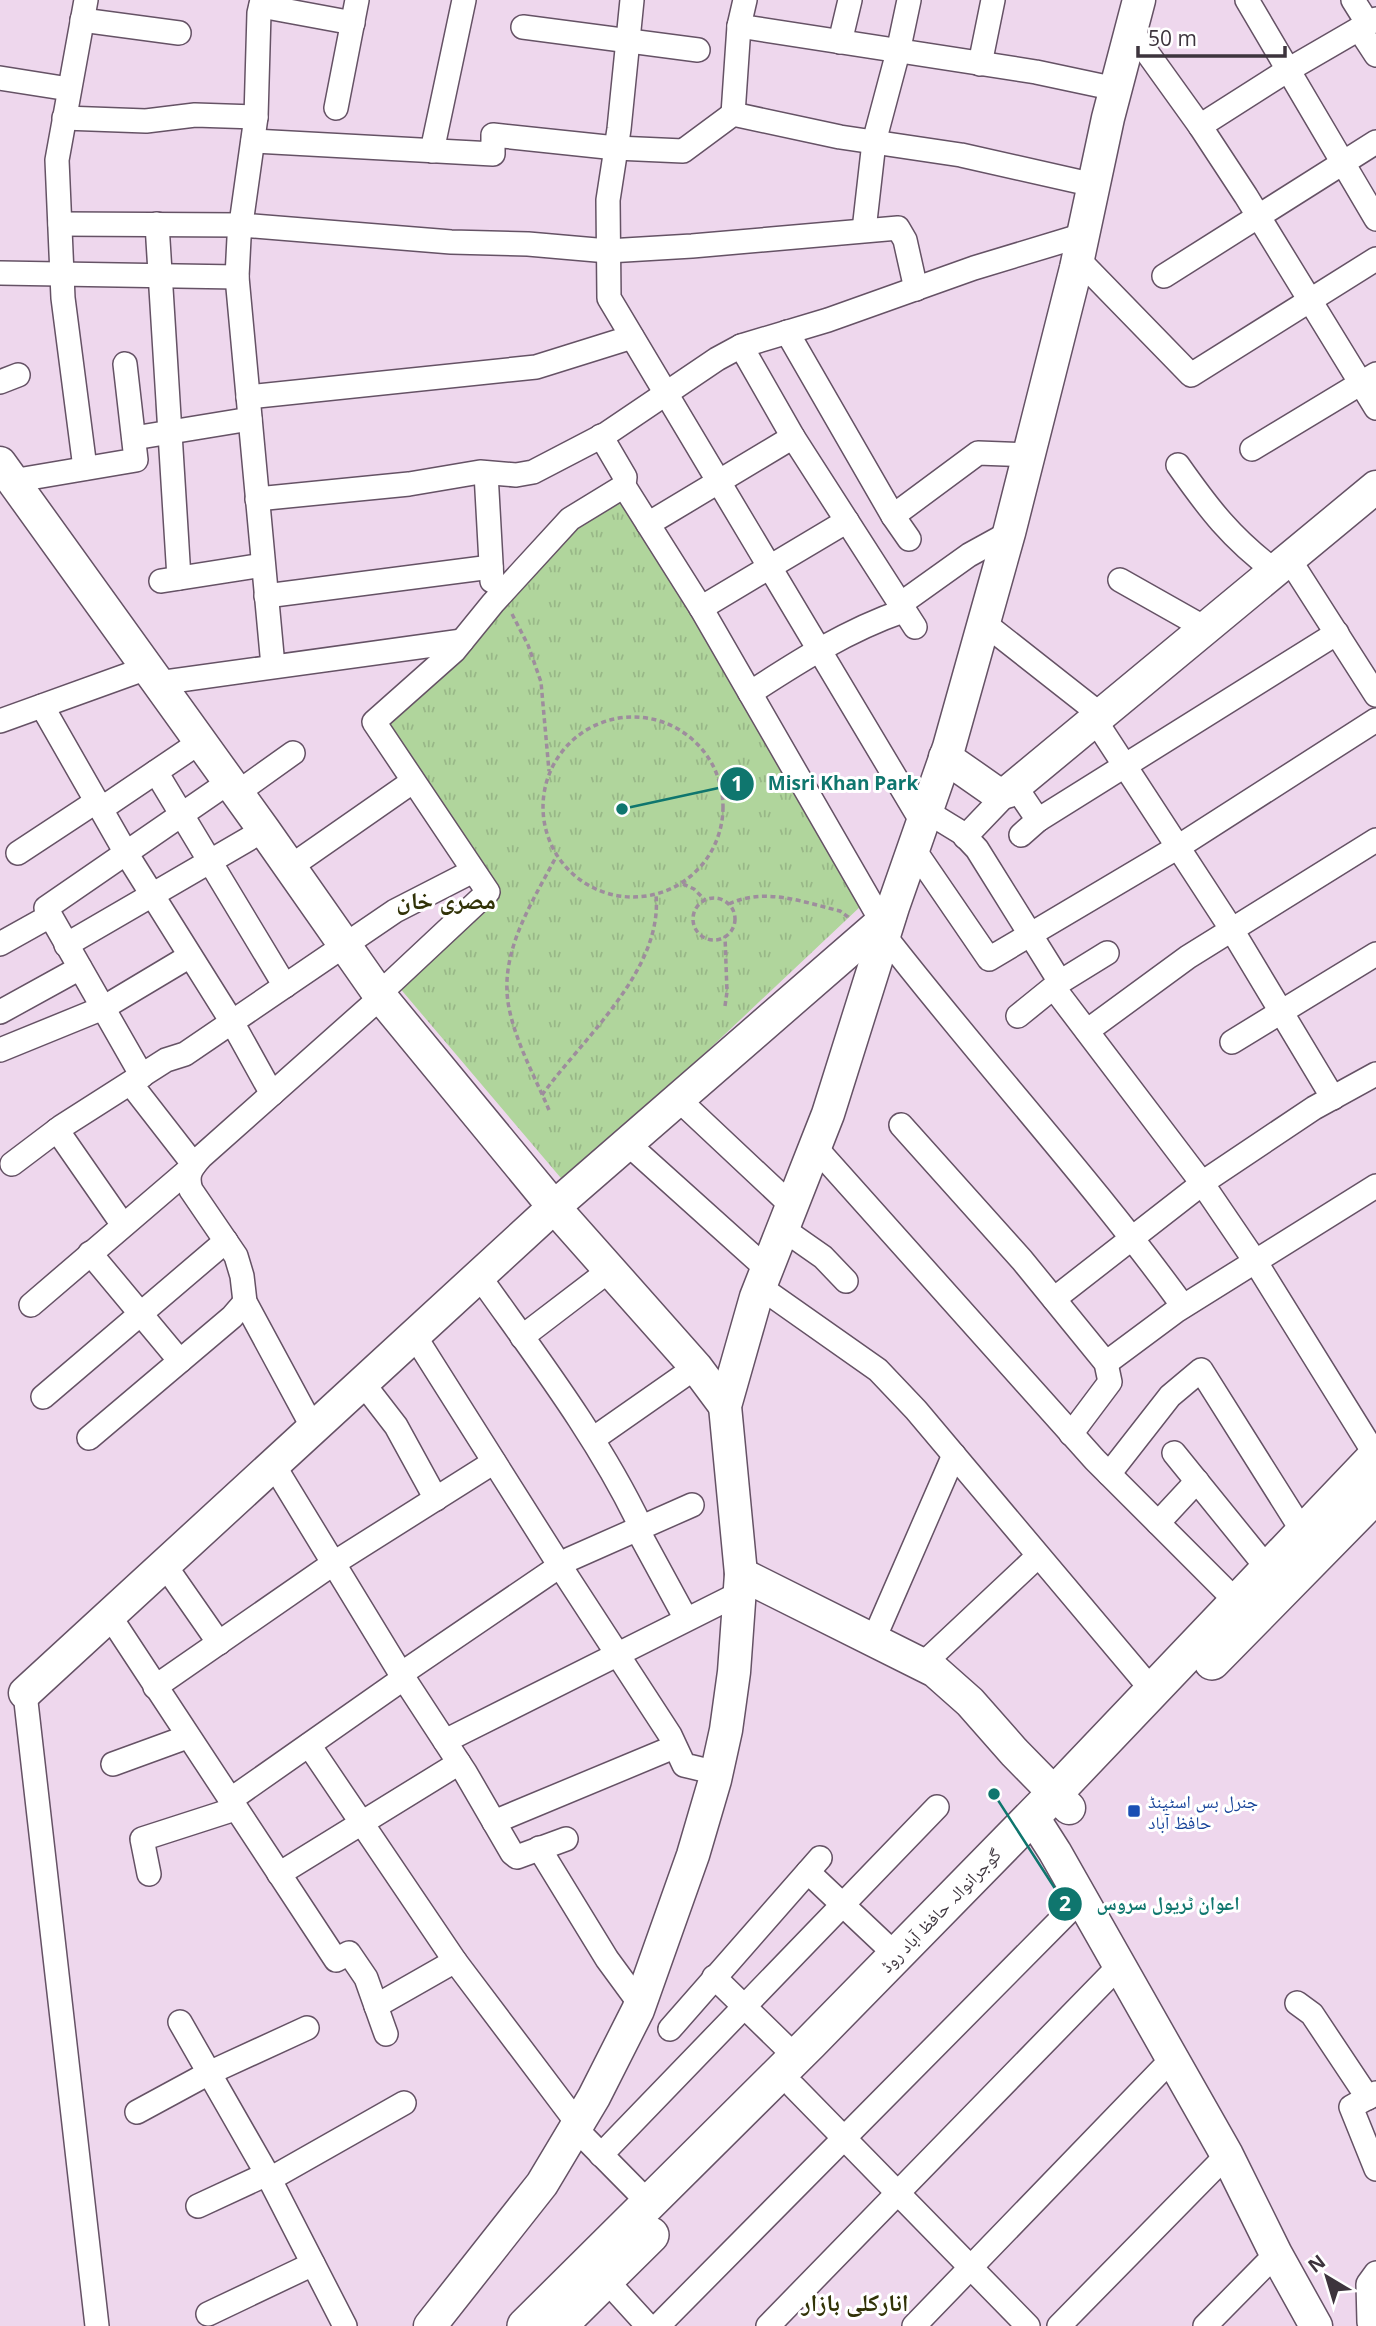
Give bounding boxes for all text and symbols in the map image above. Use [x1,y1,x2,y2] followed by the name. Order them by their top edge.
[1138,14,1285,58] scale bar
[1148,24,1197,52] text: 50 m
[719,764,932,804] callout: Misri Khan Park
[731,769,743,797] text: 1
[768,770,918,796] text: Misri Khan Park
[396,883,496,916] district label: مصری خان
[1148,1789,1258,1834] place label: جنرل بس اسٹینڈ حافظ آباد
[1126,1803,1142,1819] marker: جنرل بس اسٹینڈ حافظ آباد
[874,1842,1006,1977] street label: گوجرانوالہ حافظ آباد روڈ
[1047,1884,1253,1924] callout: اعوان ٹریول سروس
[1059,1889,1071,1917] text: 2
[1096,1890,1240,1916] text: اعوان ٹریول سروس
[1292,2242,1362,2312] north arrow
[1302,2249,1331,2279] text: N
[800,2285,909,2318] district label: انارکلی بازار

